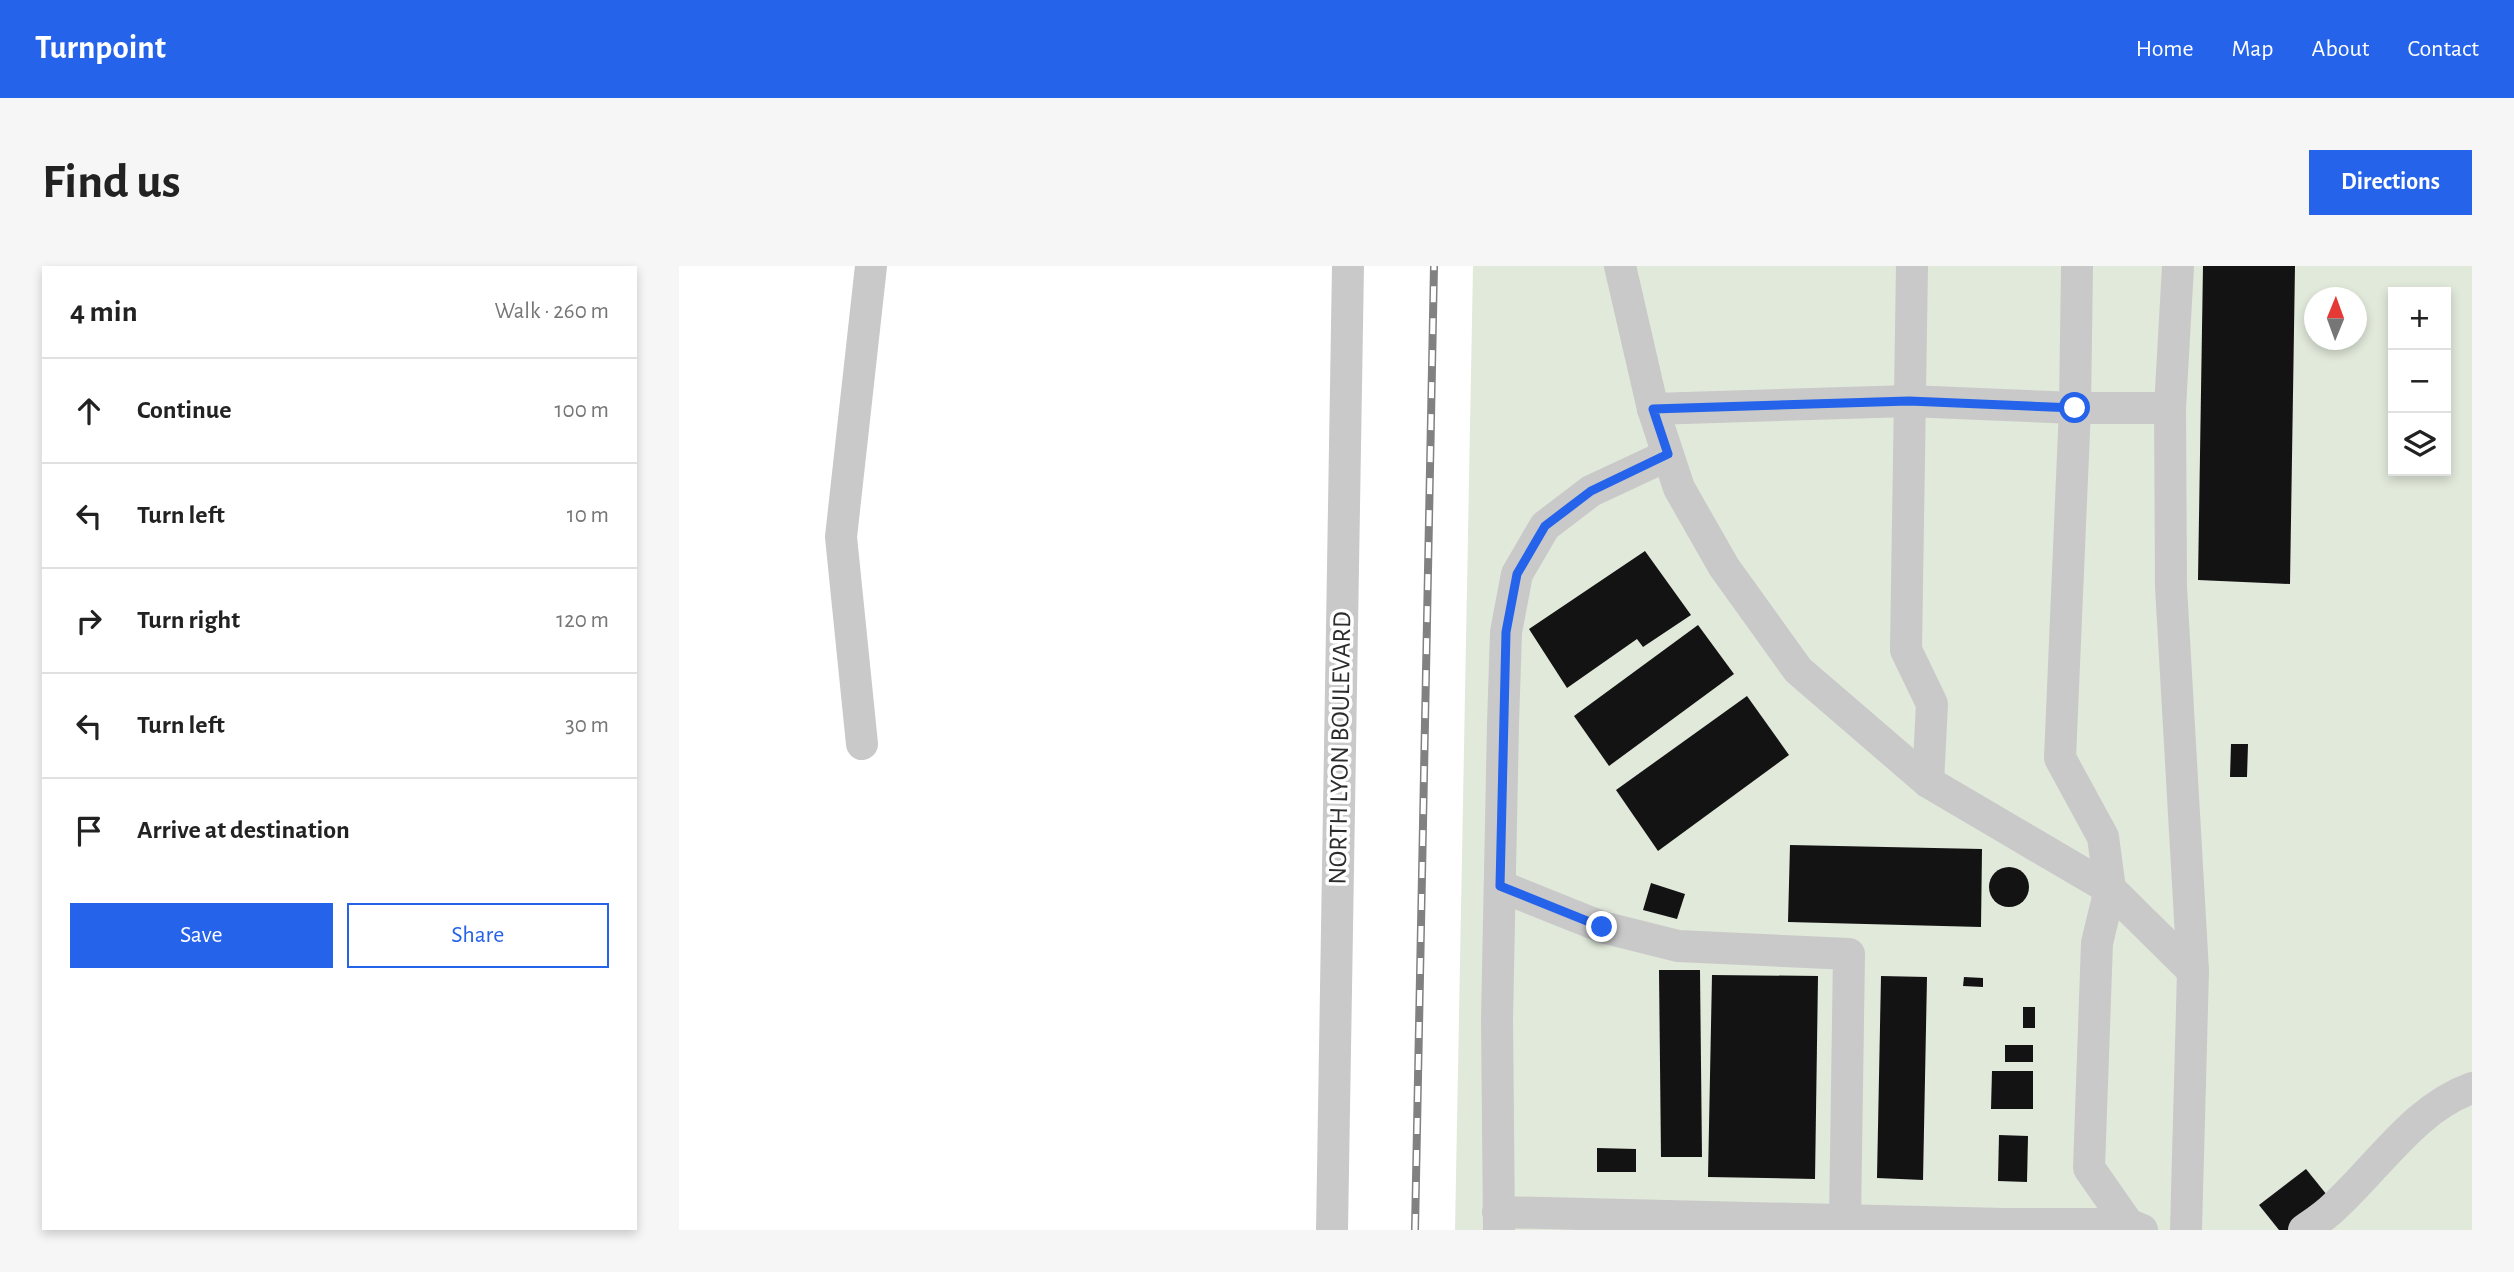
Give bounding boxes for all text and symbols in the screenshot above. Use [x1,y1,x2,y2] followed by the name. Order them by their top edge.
[35,32,166,65] text: Turnpoint
[2136,37,2194,61] text: Home
[2232,37,2274,61] text: Map
[2312,37,2369,61] text: About
[2407,37,2479,61] text: Contact
[2309,150,2472,215] button: Directions
[42,158,181,207] text: Find us
[2304,287,2367,350] north arrow
[2388,287,2451,476] map controls
[2388,287,2451,350] button: +
[70,297,138,327] text: 4 min
[494,300,609,323] text: Walk · 260 m
[2388,350,2451,413] button: −
[70,392,108,430] icon: ahead
[2059,392,2090,423] route start
[137,397,232,423] text: Continue
[555,399,609,422] text: 100 m
[2388,413,2451,476] button: layers
[70,497,108,535] icon: left
[137,502,225,528] text: Turn left
[567,504,609,527] text: 10 m
[70,602,108,640] icon: right
[137,607,240,633] text: Turn right
[556,609,609,632] text: 120 m
[1325,611,1355,885] street label: NORTH LYON BOULEVARD
[70,707,108,745] icon: left
[137,712,225,738] text: Turn left
[565,714,609,737] text: 30 m
[70,812,108,850] icon: arrive
[137,817,350,843] text: Arrive at destination
[70,903,333,968] button: Save
[347,903,609,968] button: Share
[1586,911,1617,942] route end

